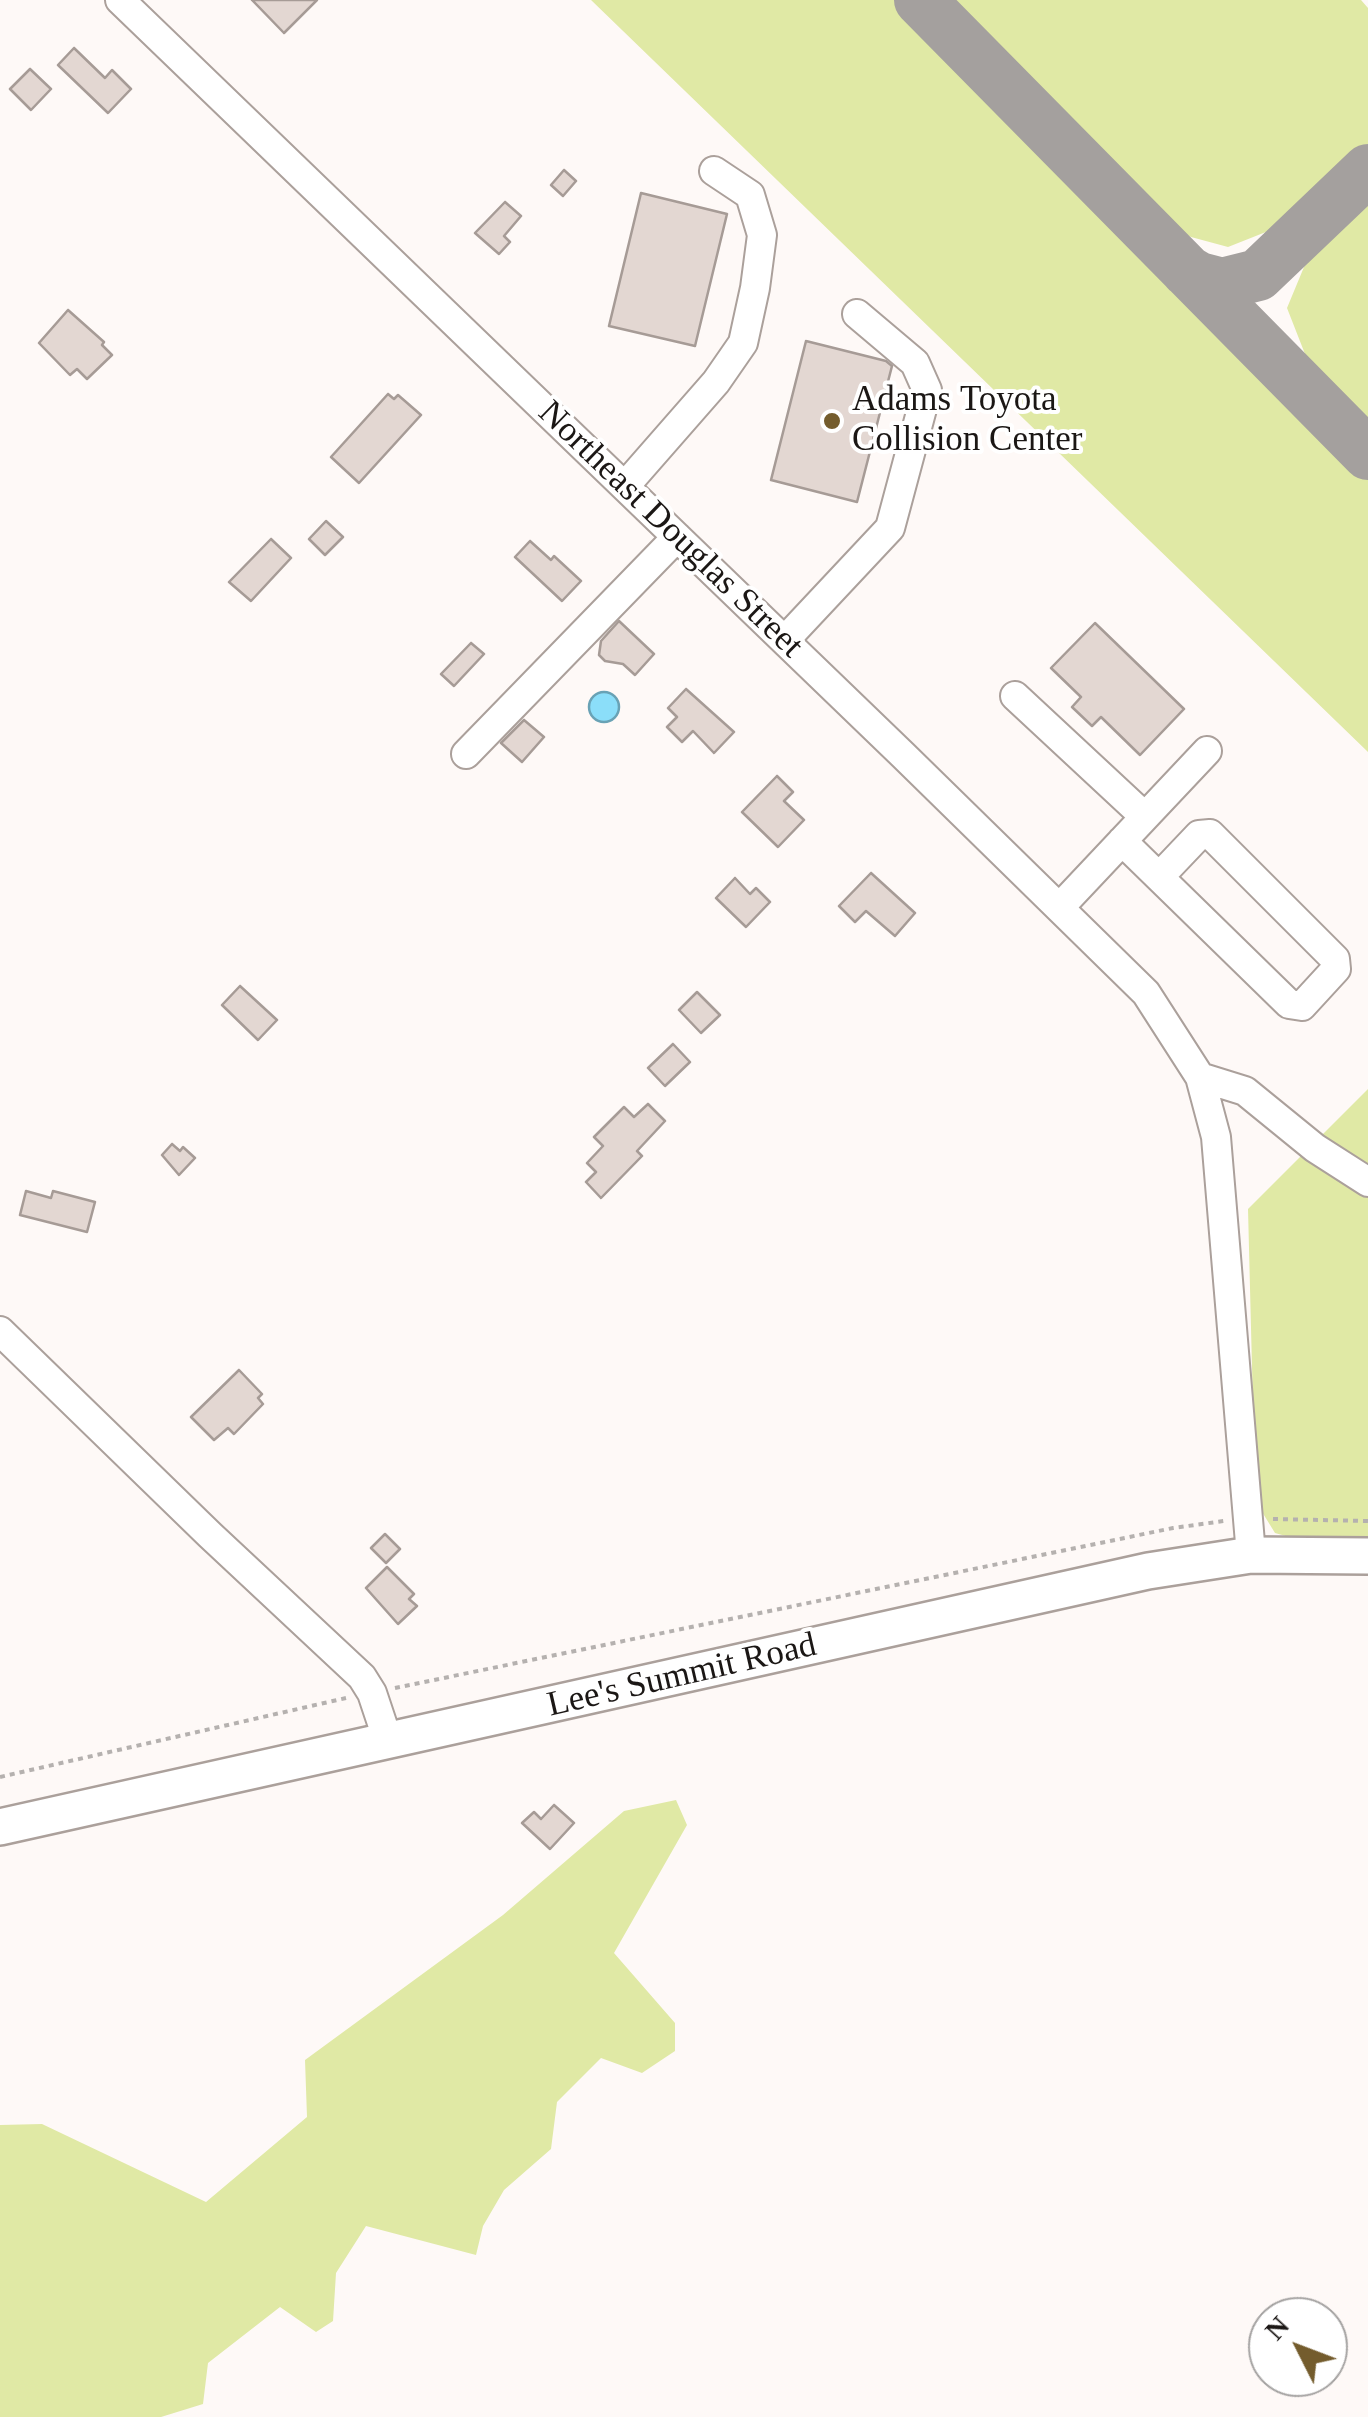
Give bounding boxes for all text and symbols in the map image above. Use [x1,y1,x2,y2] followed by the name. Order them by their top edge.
[852,380,1082,462] place label: Adams Toyota Collision Center
[529,393,811,667] street label: Northeast Douglas Street
[821,410,843,432] marker: Adams Toyota Collision Center
[543,1625,821,1727] street label: Lee's Summit Road
[1248,2297,1348,2397] north arrow
[1259,2310,1295,2346] text: N

